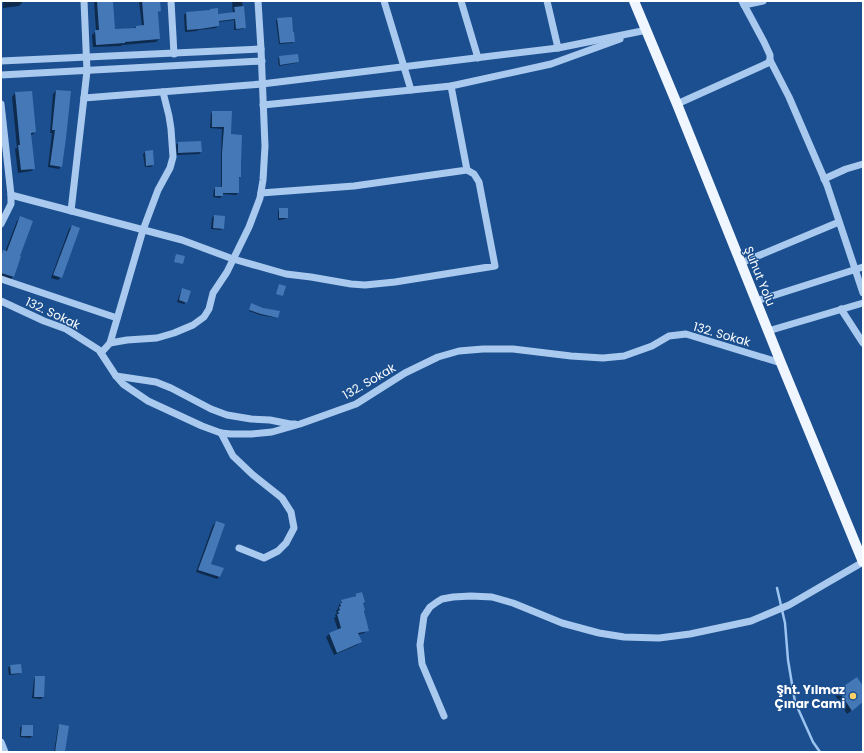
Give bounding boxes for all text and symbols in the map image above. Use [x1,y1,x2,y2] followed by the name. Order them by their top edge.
[740,244,780,308] street label: Şuhut Yolu
[23,293,84,333] street label: 132. Sokak
[691,318,753,350] street label: 132. Sokak
[339,359,399,403] street label: 132. Sokak
[775,681,845,712] place label: Şht. Yılmaz Çınar Cami
[848,691,858,701] marker: Şht. Yılmaz Çınar Cami

